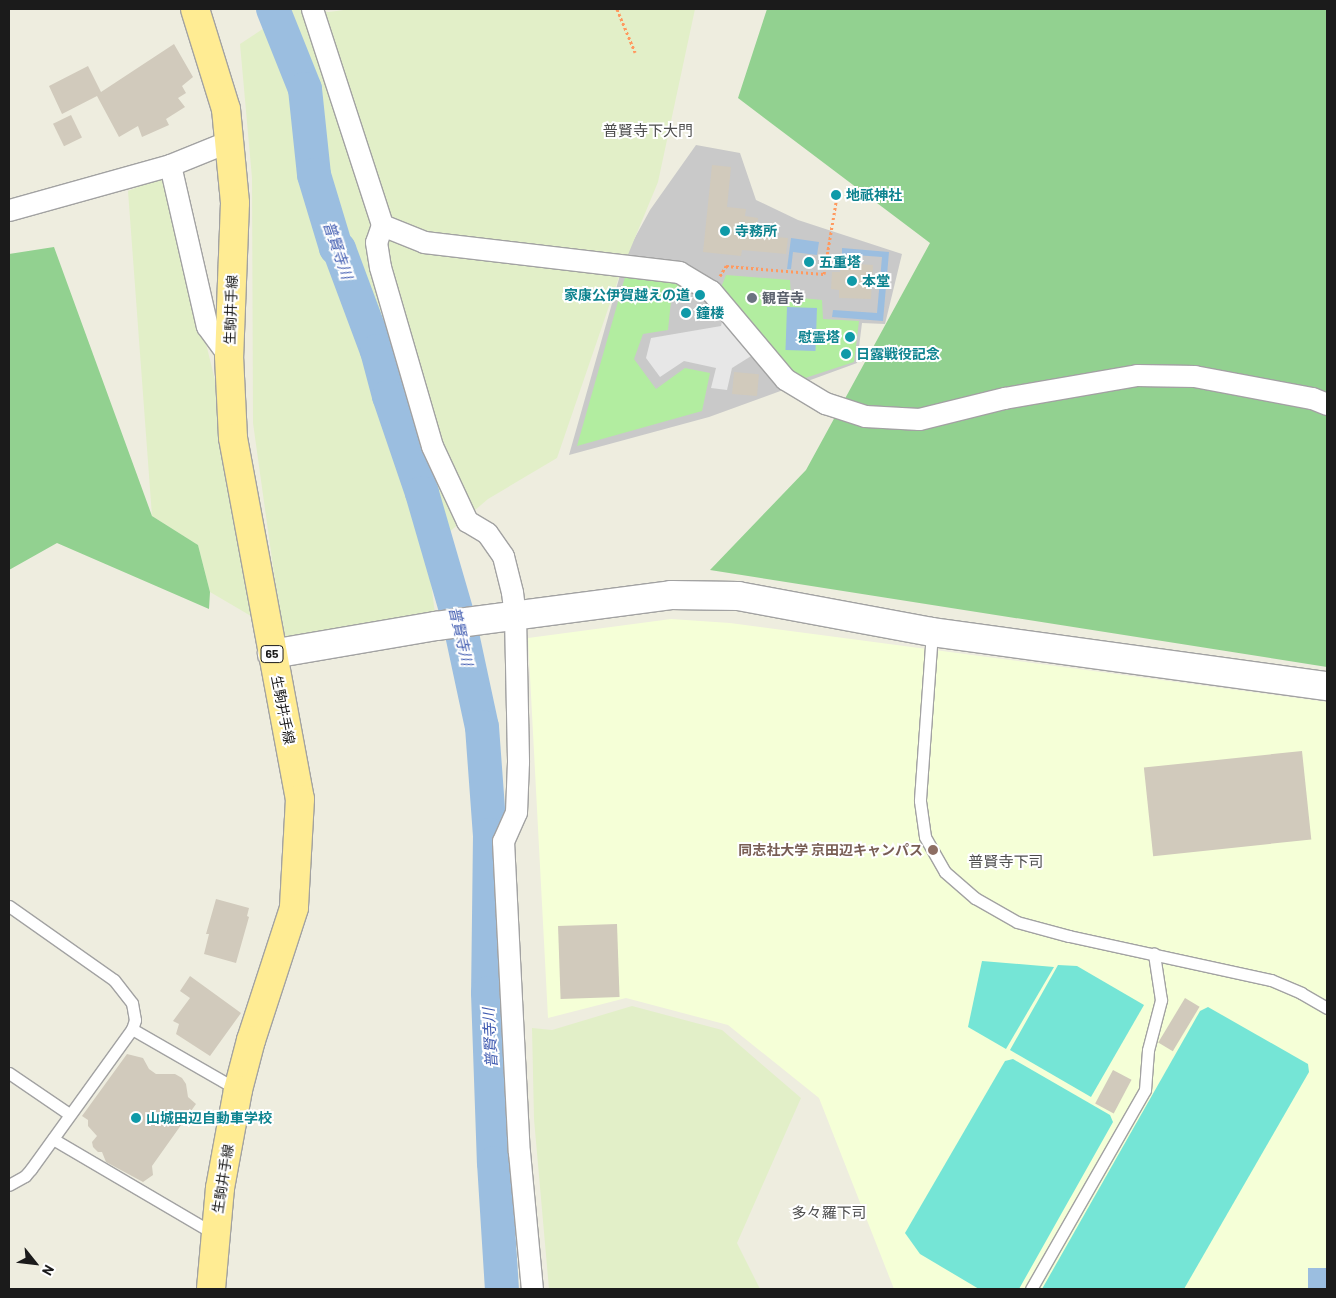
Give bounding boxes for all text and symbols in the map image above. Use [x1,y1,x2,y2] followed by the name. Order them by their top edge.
[603,122,693,140] district label: 普賢寺下大門
[846,187,902,203] place label: 地祇神社
[830,189,842,201] marker: 地祇神社
[320,219,356,281] water label: 普賢寺川
[735,223,777,239] place label: 寺務所
[719,225,731,237] marker: 寺務所
[819,254,861,270] place label: 五重塔
[803,256,815,268] marker: 五重塔
[862,273,890,289] place label: 本堂
[221,275,241,345] street label: 生駒井手線
[846,275,858,287] marker: 本堂
[564,287,690,303] place label: 家康公伊賀越えの道
[694,289,706,301] marker: 家康公伊賀越えの道
[762,290,804,306] place label: 観音寺
[746,292,758,304] marker: 観音寺
[696,305,724,321] place label: 鐘楼
[680,307,692,319] marker: 鐘楼
[798,329,840,345] place label: 慰霊塔
[844,331,856,343] marker: 慰霊塔
[856,346,940,362] place label: 日露戦役記念
[840,348,852,360] marker: 日露戦役記念
[445,605,477,667] water label: 普賢寺川
[260,644,284,664] road number: 65
[268,674,298,746] street label: 生駒井手線
[738,842,923,858] place label: 同志社大学 京田辺キャンパス
[927,844,939,856] marker: 同志社大学 京田辺キャンパス
[969,853,1043,871] district label: 普賢寺下司
[479,1008,501,1068] water label: 普賢寺川
[146,1110,272,1126] place label: 山城田辺自動車学校
[130,1112,142,1124] marker: 山城田辺自動車学校
[209,1143,237,1215] street label: 生駒井手線
[792,1204,866,1222] district label: 多々羅下司
[10,1238,60,1288] north arrow
[39,1262,58,1279] text: N

